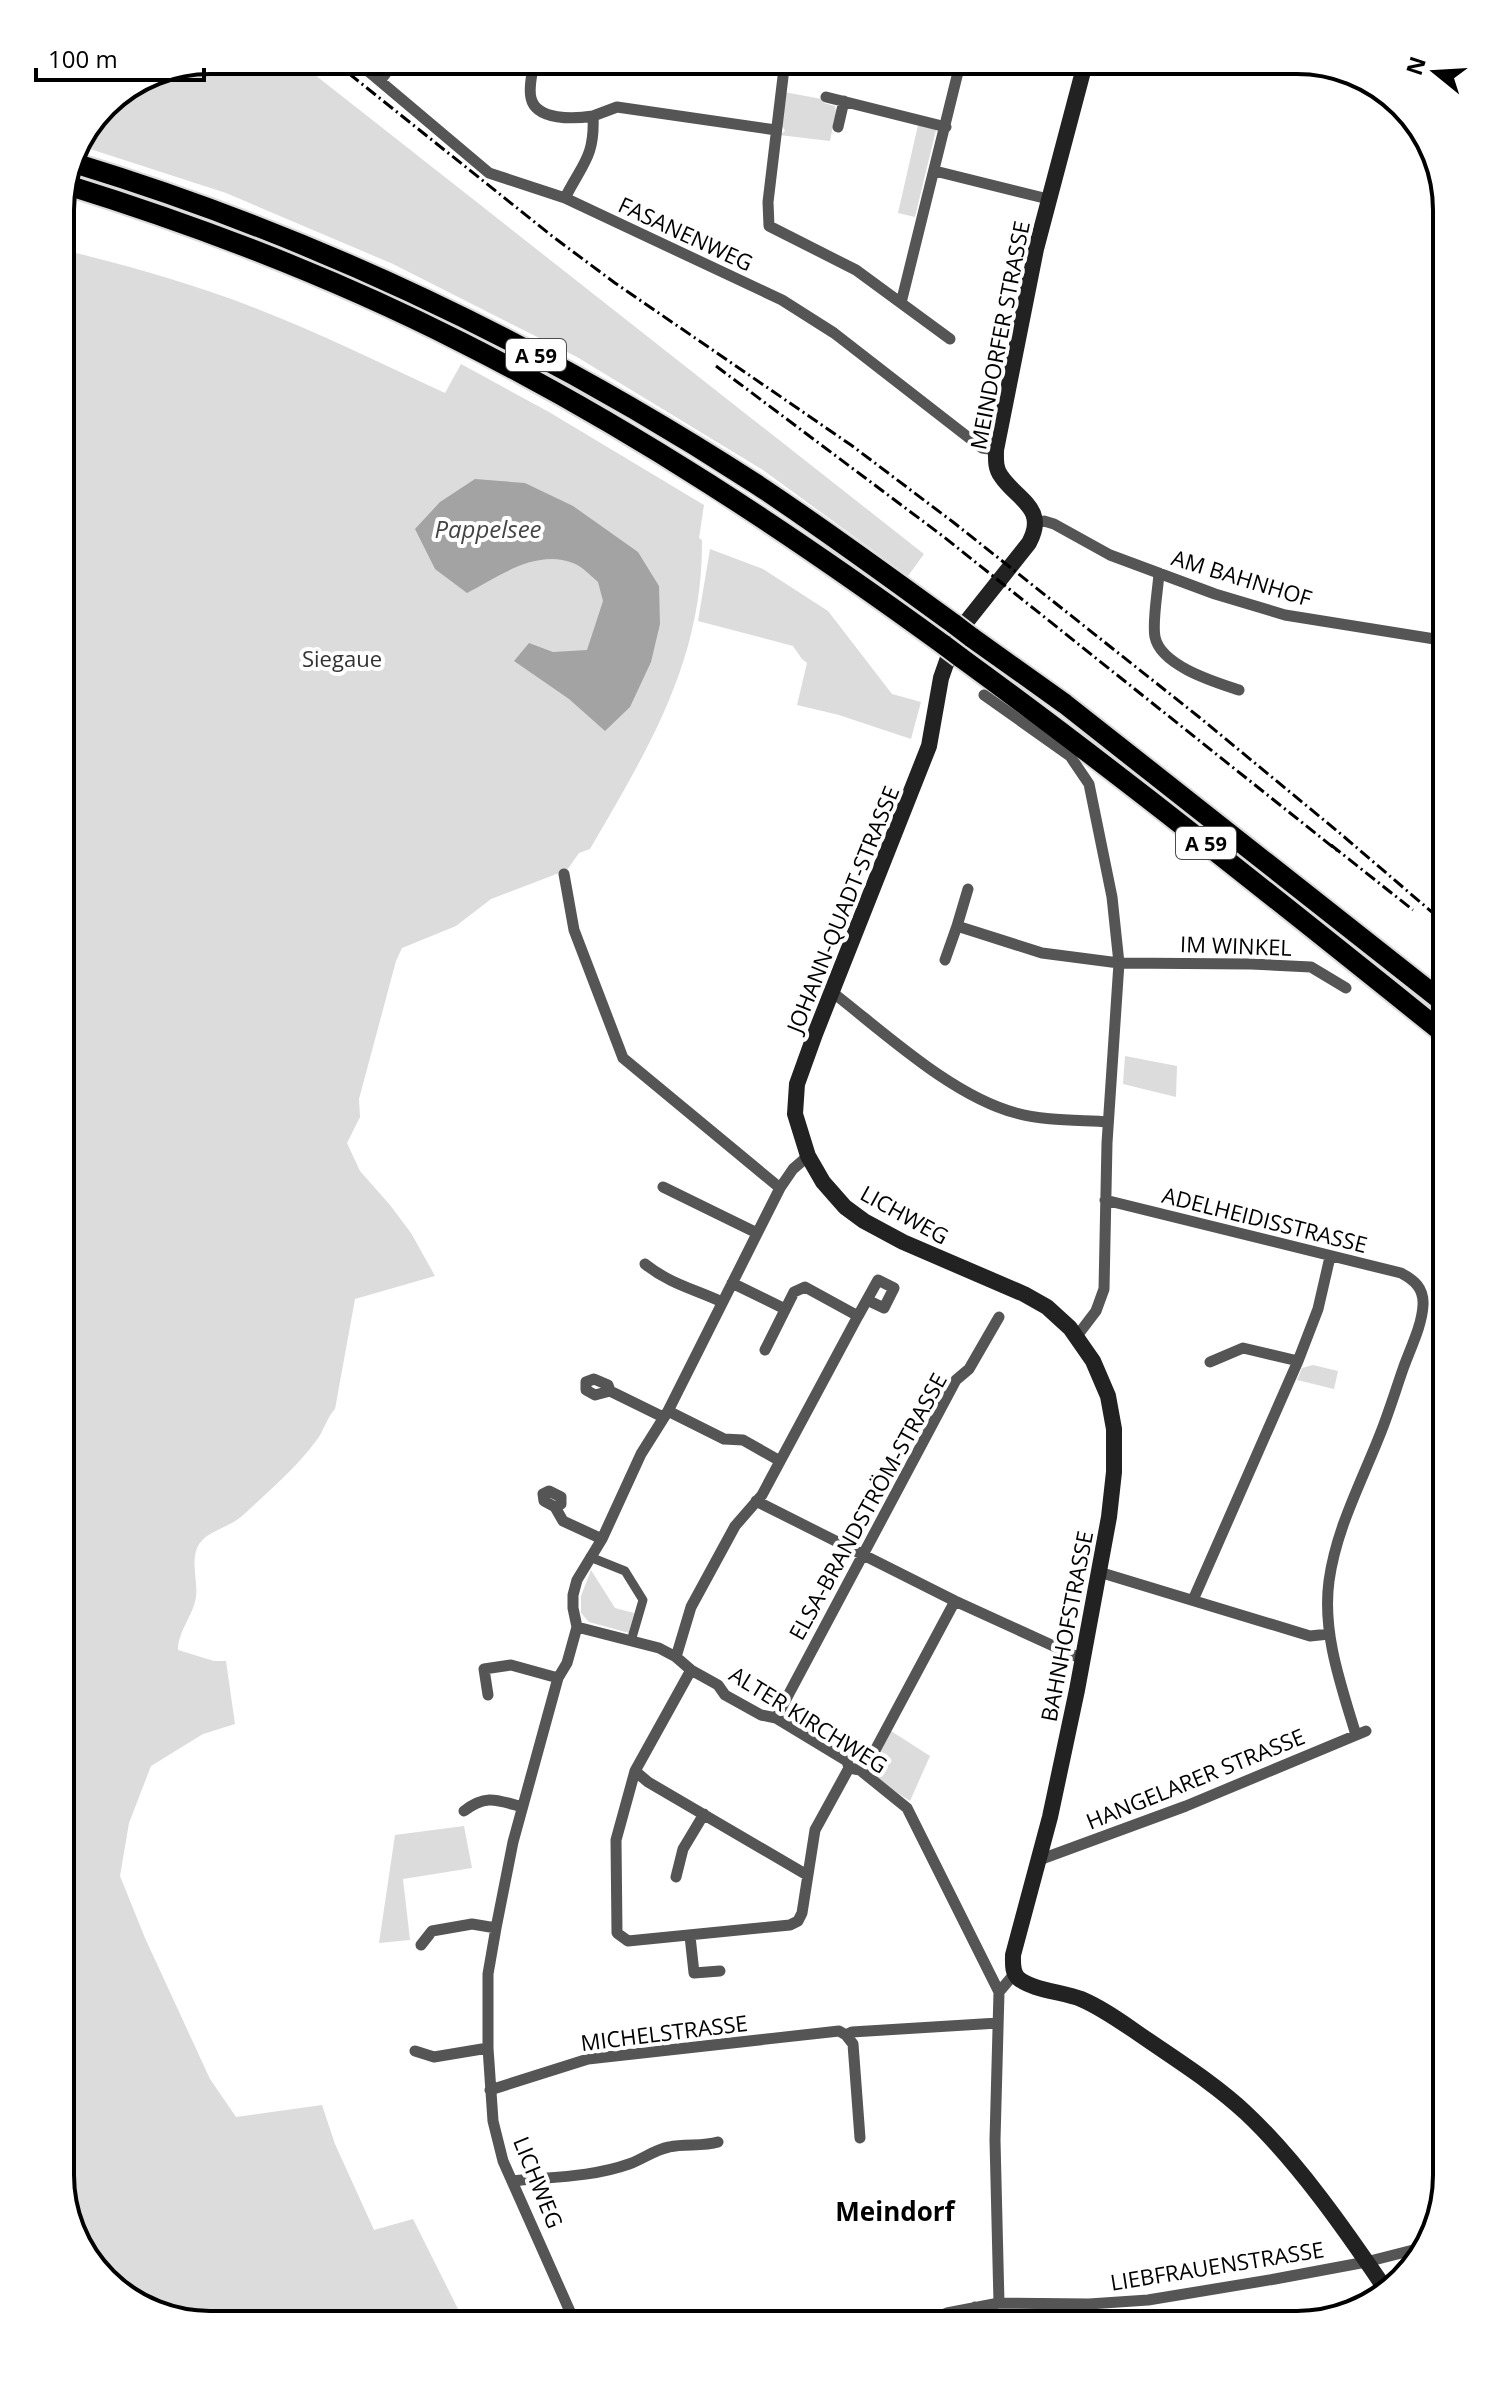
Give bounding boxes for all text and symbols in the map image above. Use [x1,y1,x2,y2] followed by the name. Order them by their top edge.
[36,32,204,82] scale bar
[1395,32,1475,112] north arrow
[48,42,118,75] text: 100 m
[1398,52,1432,79] text: N
[614,189,758,277] street label: FASANENWEG
[962,218,1036,452] street label: MEINDORFER STRASSE
[506,339,566,371] road number: A 59
[434,512,542,545] water label: Pappelsee
[1168,541,1316,613] street label: AM BAHNHOF
[302,643,382,673] park label: Siegaue
[778,781,905,1039] street label: JOHANN-QUADT-STRASSE
[1176,827,1236,859] road number: A 59
[1180,928,1292,962] street label: IM WINKEL
[856,1178,954,1250] street label: LICHWEG
[1159,1179,1371,1259] street label: ADELHEIDISSTRASSE
[781,1367,953,1645] street label: ELSA-BRANDSTRÖM-STRASSE
[1033,1528,1099,1724] street label: BAHNHOFSTRASSE
[724,1658,894,1780] street label: ALTER KIRCHWEG
[1081,1720,1309,1836] street label: HANGELARER STRASSE
[579,2007,749,2057] street label: MICHELSTRASSE
[507,2132,571,2232] street label: LICHWEG
[835,2193,957,2229] district label: Meindorf
[1108,2233,1326,2297] street label: LIEBFRAUENSTRASSE

